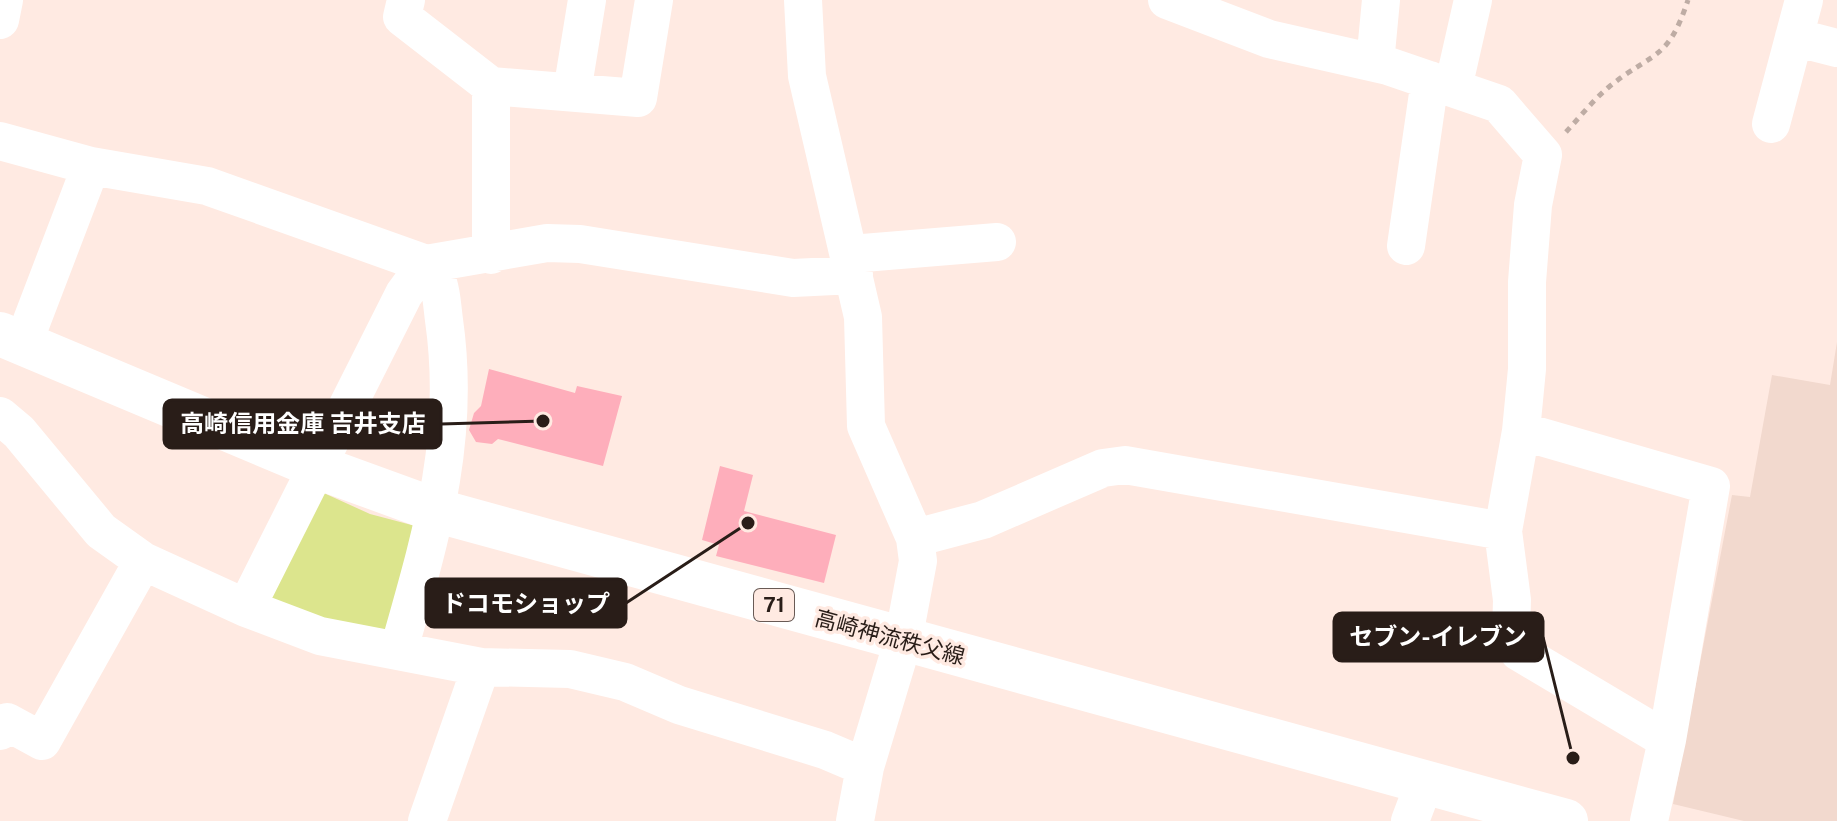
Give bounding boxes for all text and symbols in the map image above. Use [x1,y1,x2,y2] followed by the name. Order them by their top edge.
[164,400,441,448] callout: 高崎信用金庫 吉井支店
[180,409,426,437] text: 高崎信用金庫 吉井支店
[426,579,626,627] callout: ドコモショップ
[442,589,610,617] text: ドコモショップ
[754,589,794,621] road number: 71
[812,605,968,669] street label: 高崎神流秩父線
[1334,613,1543,661] callout: セブン-イレブン
[1349,622,1527,650] text: セブン-イレブン

